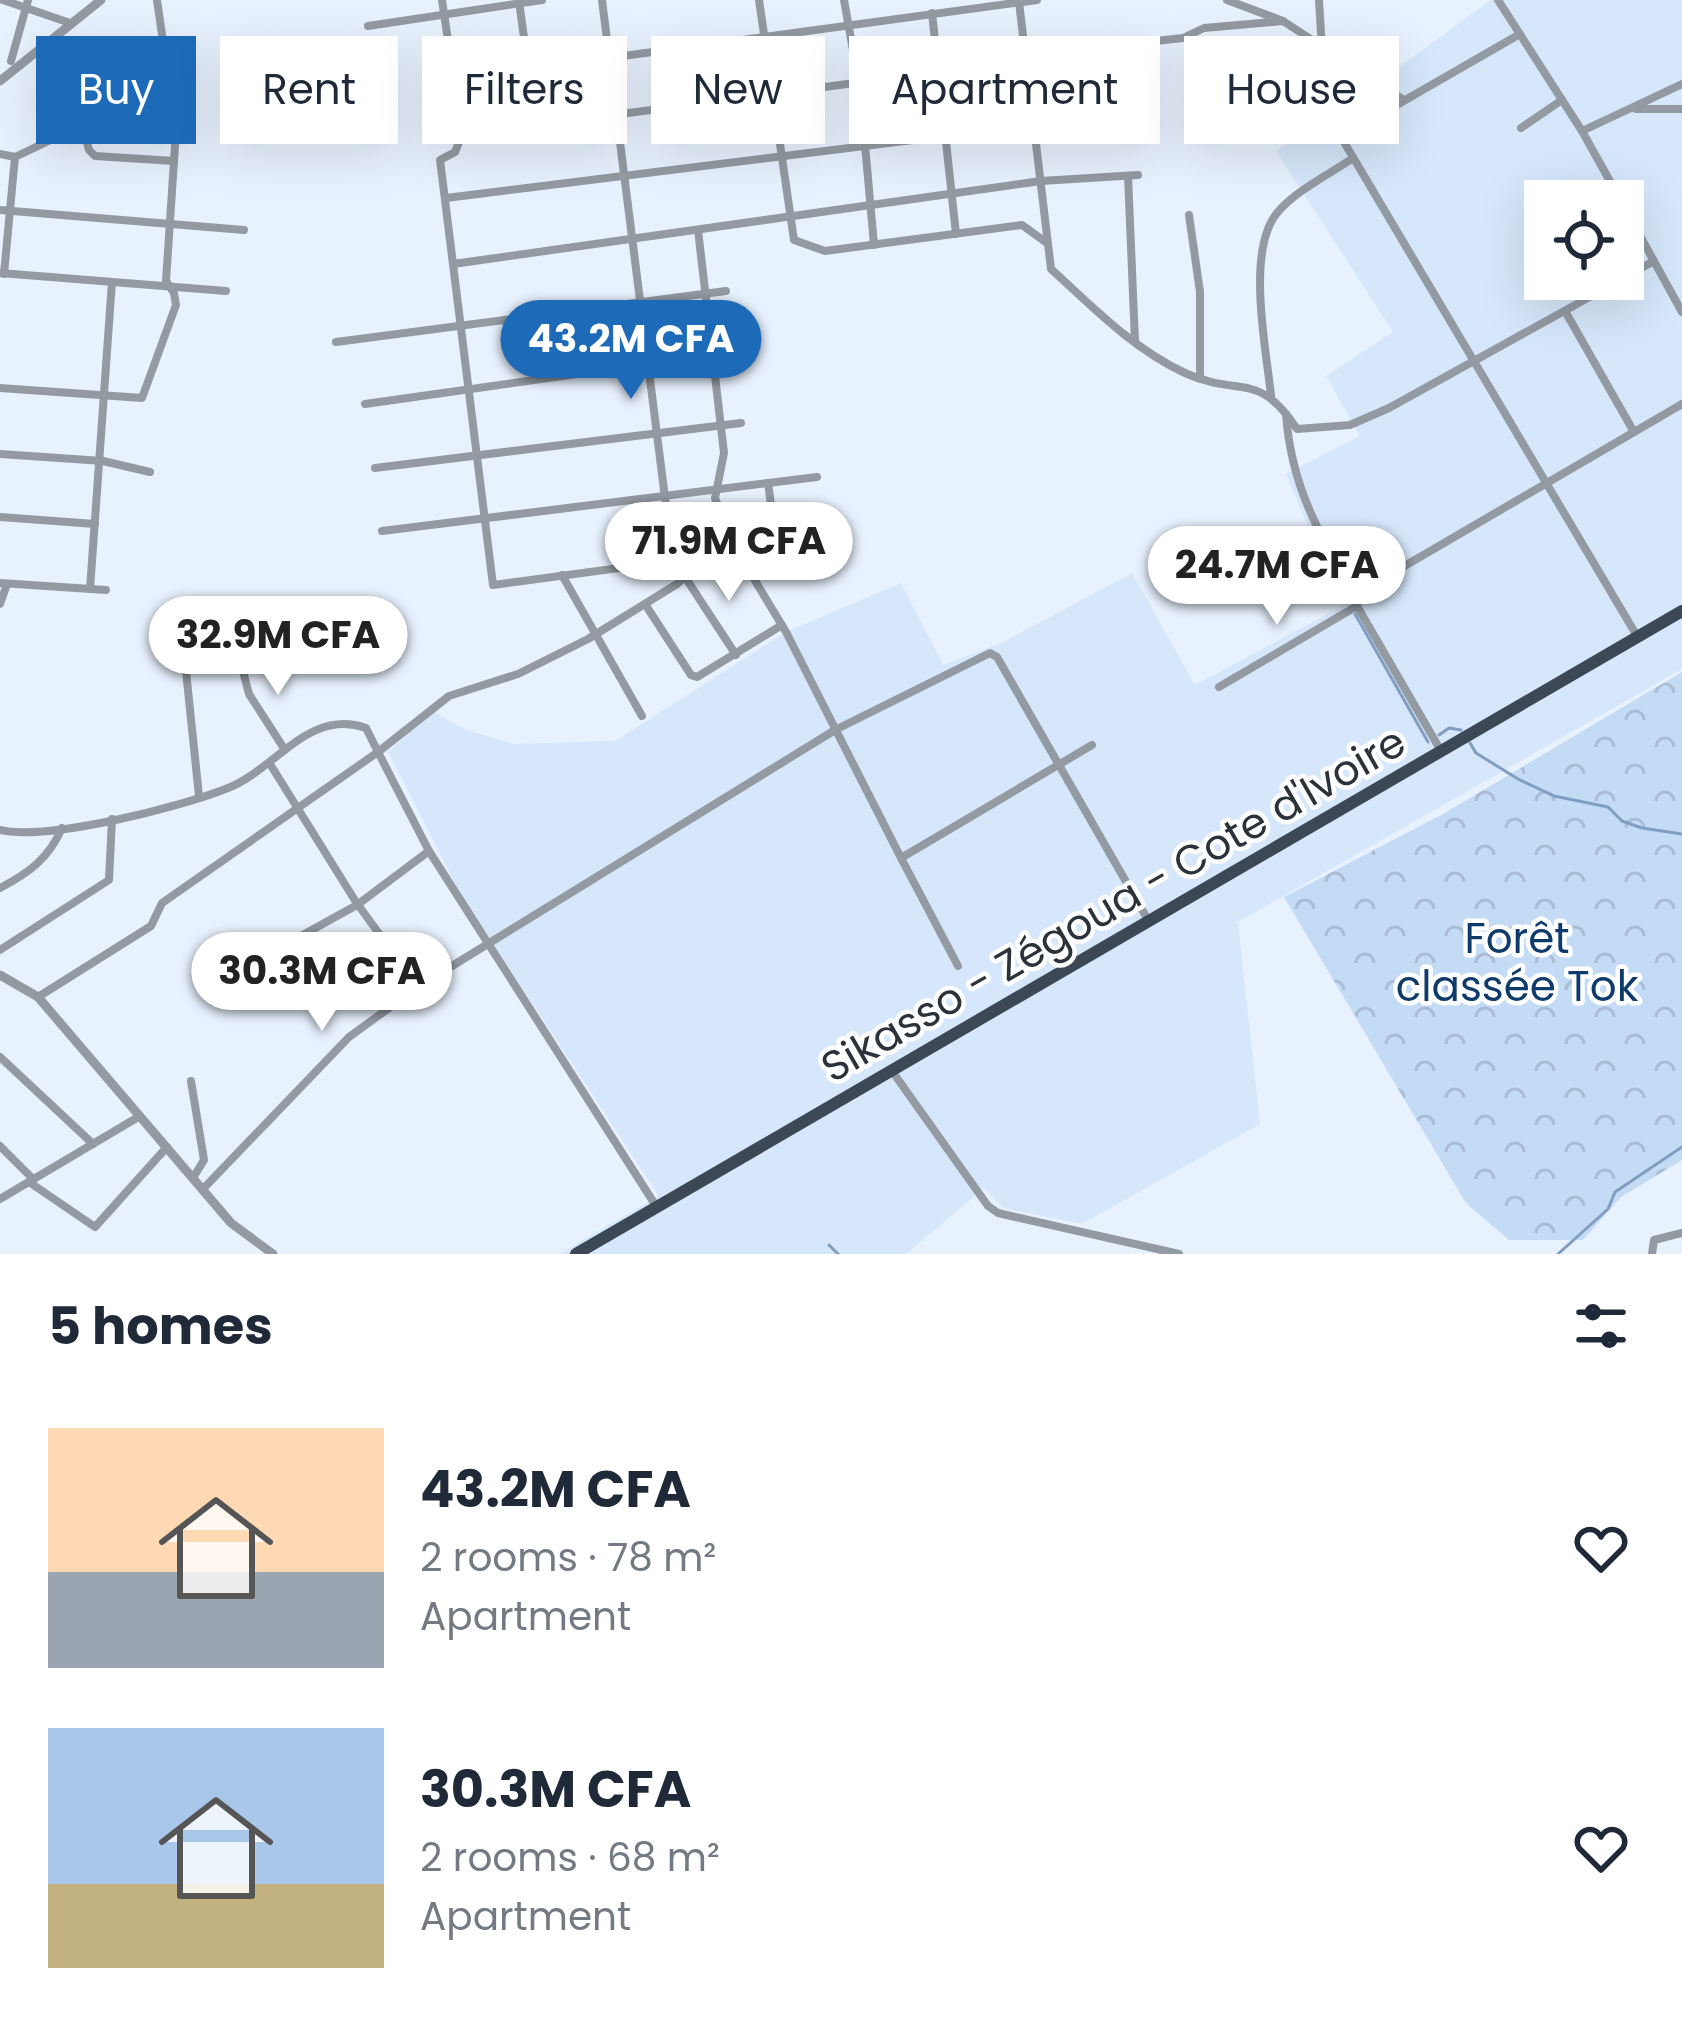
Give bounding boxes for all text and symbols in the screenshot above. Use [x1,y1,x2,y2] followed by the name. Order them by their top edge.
[36,36,196,144] chip: Buy
[220,36,398,144] chip: Rent
[422,36,627,144] chip: Filters
[651,36,825,144] chip: New
[849,36,1160,144] chip: Apartment
[1184,36,1399,144] chip: House
[1524,180,1644,300] map controls
[1524,180,1644,300] button: locate
[494,300,768,402] pin: 43.2M CFA
[527,311,735,366] text: 43.2M CFA
[592,502,866,604] pin: 71.9M CFA
[632,513,826,568] text: 71.9M CFA
[1140,526,1414,628] pin: 24.7M CFA
[1175,537,1379,592] text: 24.7M CFA
[141,596,415,698] pin: 32.9M CFA
[176,607,380,662] text: 32.9M CFA
[810,712,1416,1096] street label: Sikasso - Zégoua - Cote d'Ivoire
[1396,909,1639,1016] park label: Forêt classée Tok
[185,932,459,1034] pin: 30.3M CFA
[218,943,426,998] text: 30.3M CFA
[48,1290,273,1362] text: 5 homes
[1568,1293,1634,1359] icon: filters
[420,1453,691,1525] text: 43.2M CFA
[144,1476,288,1620] icon: home
[1568,1515,1634,1581] icon: heart
[420,1530,716,1585] text: 2 rooms · 78 m²
[420,1589,631,1644] text: Apartment
[420,1753,691,1825] text: 30.3M CFA
[144,1776,288,1920] icon: home
[1568,1815,1634,1881] icon: heart
[420,1830,720,1885] text: 2 rooms · 68 m²
[420,1889,631,1944] text: Apartment

